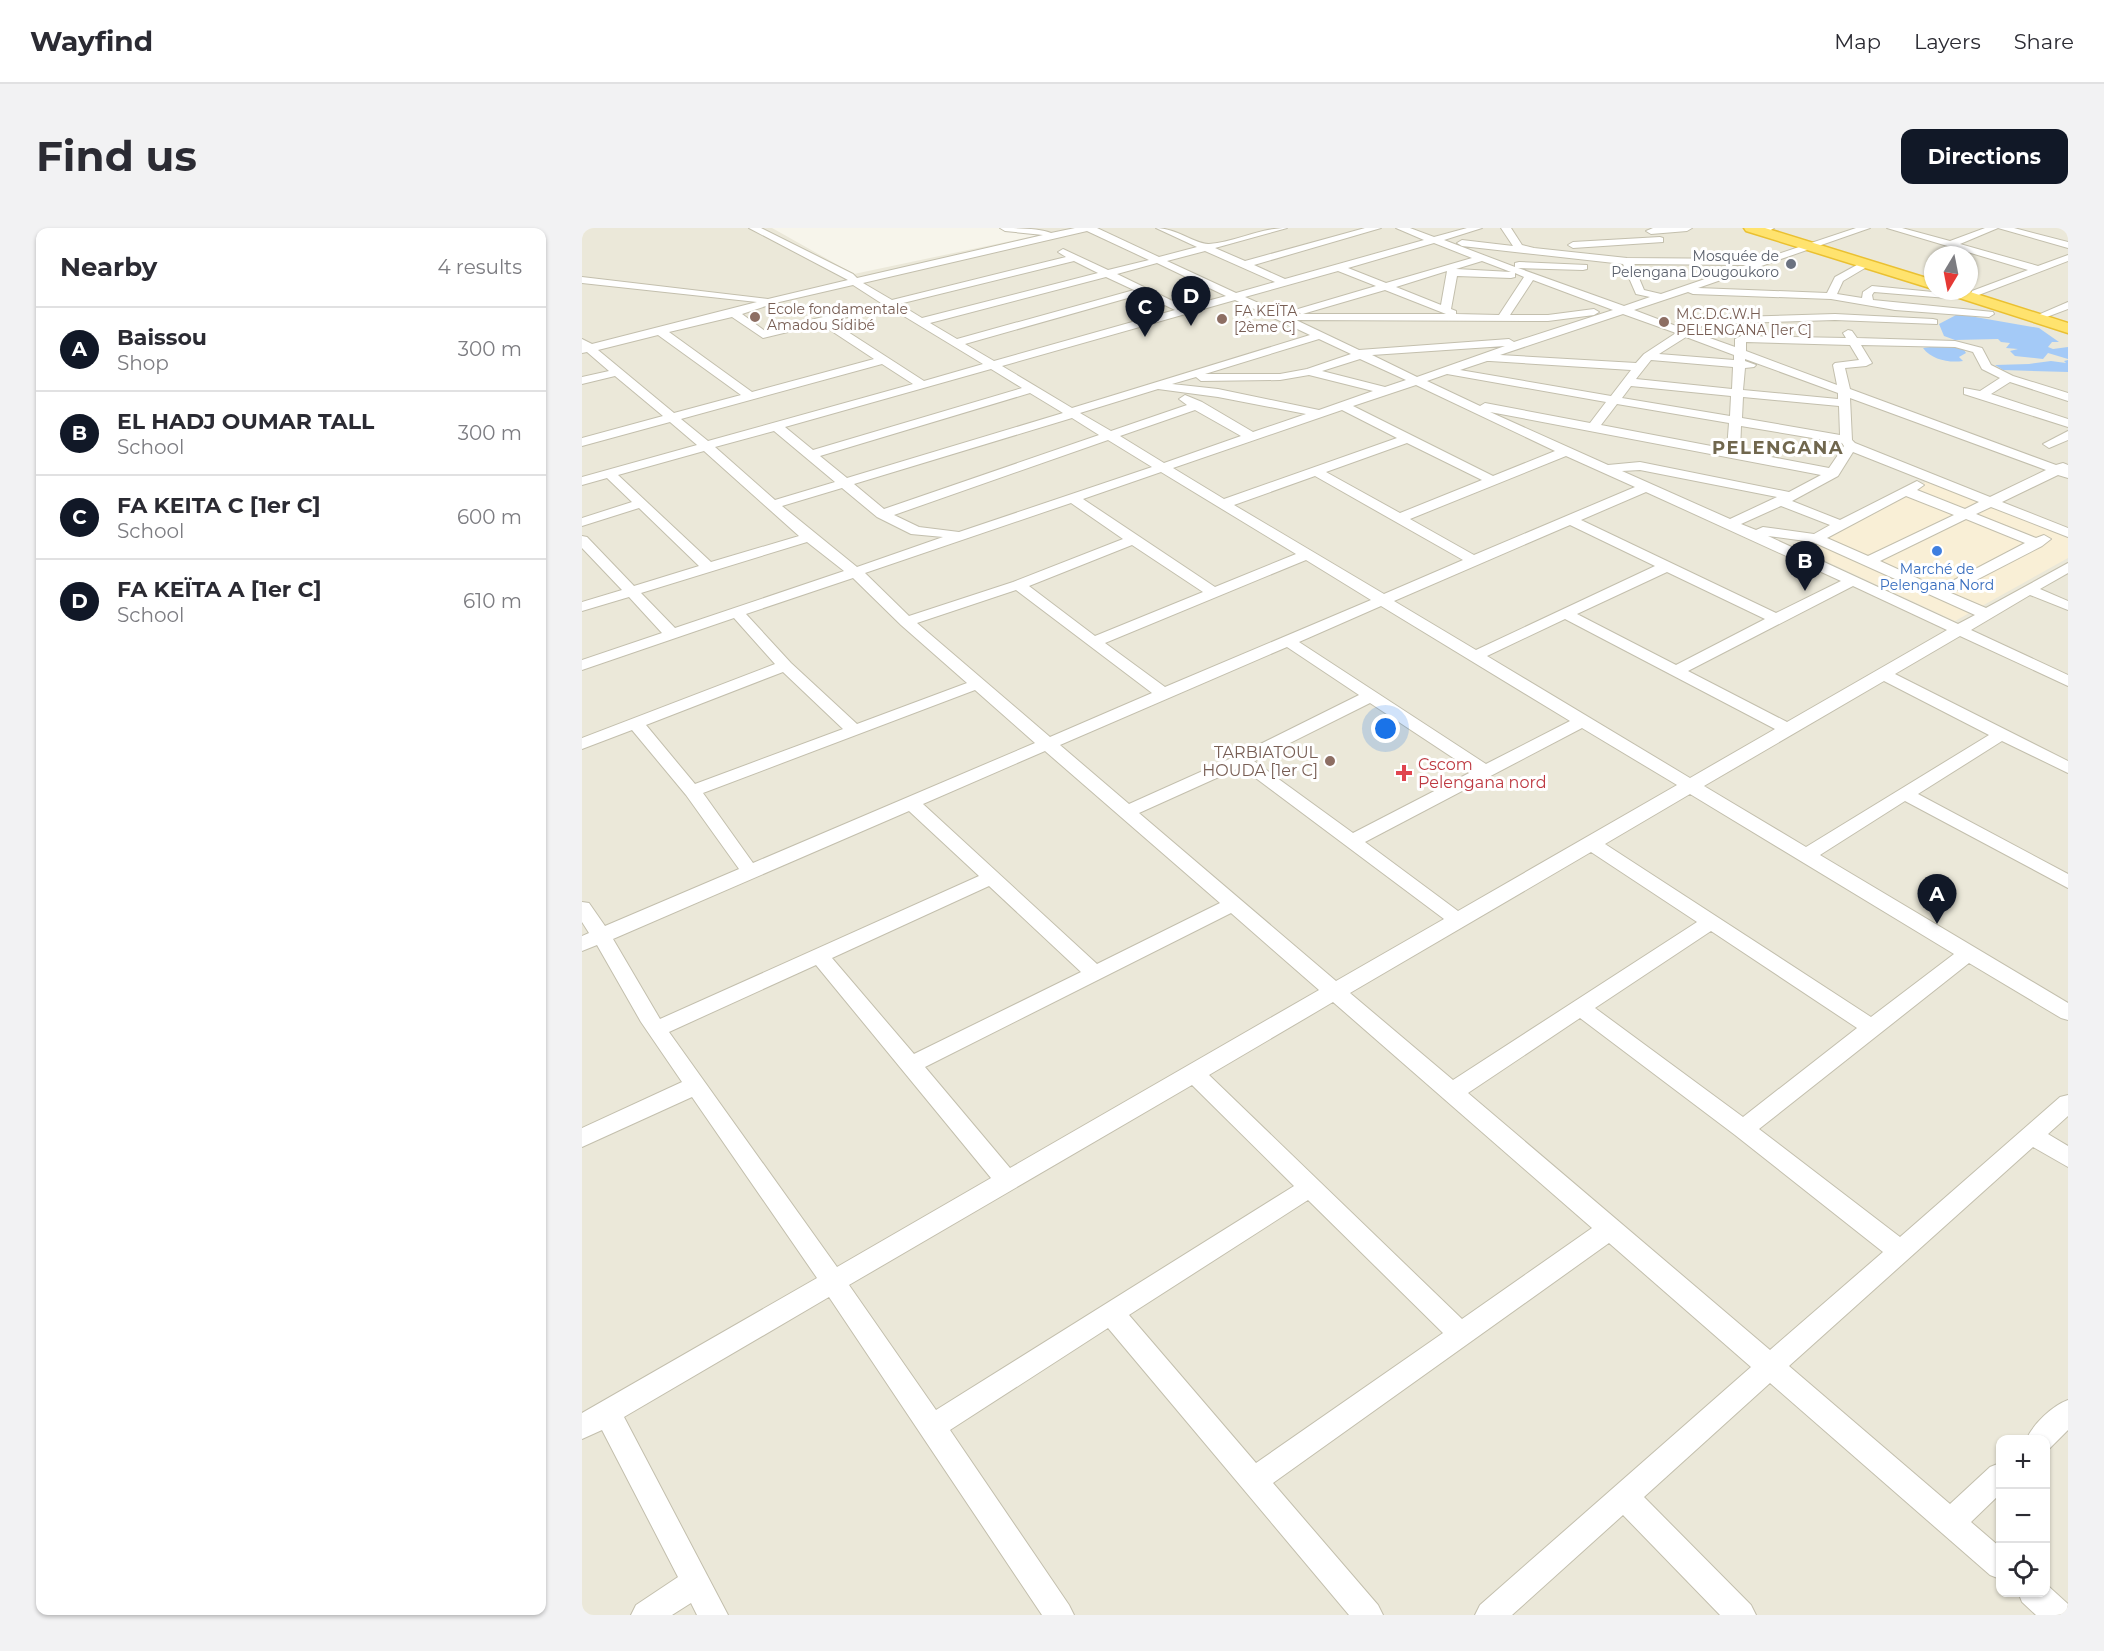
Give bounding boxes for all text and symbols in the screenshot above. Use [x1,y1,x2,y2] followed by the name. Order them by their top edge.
[30,24,153,58] text: Wayfind
[1834,29,1881,54] text: Map
[1914,29,1981,54] text: Layers
[2014,29,2074,54] text: Share
[1901,129,2068,184] button: Directions
[36,130,197,182] text: Find us
[1924,246,1978,300] north arrow
[1611,247,1779,281] place label: Mosquée de Pelengana Dougoukoro
[60,251,157,283] text: Nearby
[437,255,522,279] text: 4 results
[1784,257,1798,271] marker: Mosquée de Pelengana Dougoukoro
[1172,276,1210,326] pin: D
[1126,288,1164,337] pin: C
[767,300,908,334] place label: Ecole fondamentale Amadou Sidibé
[1234,302,1298,336] place label: FA KEÏTA [2ème C]
[1676,305,1812,339] place label: M.C.D.C.W.H PELENGANA [1er C]
[748,310,762,324] marker: Ecole fondamentale Amadou Sidibé
[1215,312,1229,326] marker: FA KEÏTA [2ème C]
[1657,315,1671,329] marker: M.C.D.C.W.H PELENGANA [1er C]
[117,324,207,351] text: Baissou
[72,337,87,361] text: A
[458,337,522,361] text: 300 m
[117,351,169,375] text: Shop
[117,408,374,435] text: EL HADJ OUMAR TALL
[72,421,87,445] text: B
[458,421,522,445] text: 300 m
[117,435,184,459] text: School
[1712,437,1844,459] district label: PELENGANA
[117,492,321,519] text: FA KEITA C [1er C]
[72,505,87,529] text: C
[457,505,522,529] text: 600 m
[117,519,184,543] text: School
[1786,542,1824,591] pin: B
[1930,544,1944,558] marker: Marché de Pelengana Nord
[1880,560,1994,594] place label: Marché de Pelengana Nord
[117,576,322,603] text: FA KEÏTA A [1er C]
[71,589,88,613] text: D
[463,589,522,613] text: 610 m
[117,603,184,627] text: School
[1371,714,1400,743] your location
[1202,743,1319,780] place label: TARBIATOUL HOUDA [1er C]
[1323,754,1337,768] marker: TARBIATOUL HOUDA [1er C]
[1418,755,1547,792] place label: Cscom Pelengana nord
[1395,764,1413,782] marker: Cscom Pelengana nord
[1918,874,1956,924] pin: A
[1996,1435,2050,1597] map controls
[1996,1435,2050,1489] button: +
[1996,1489,2050,1543] button: −
[1996,1543,2050,1597] button: locate

